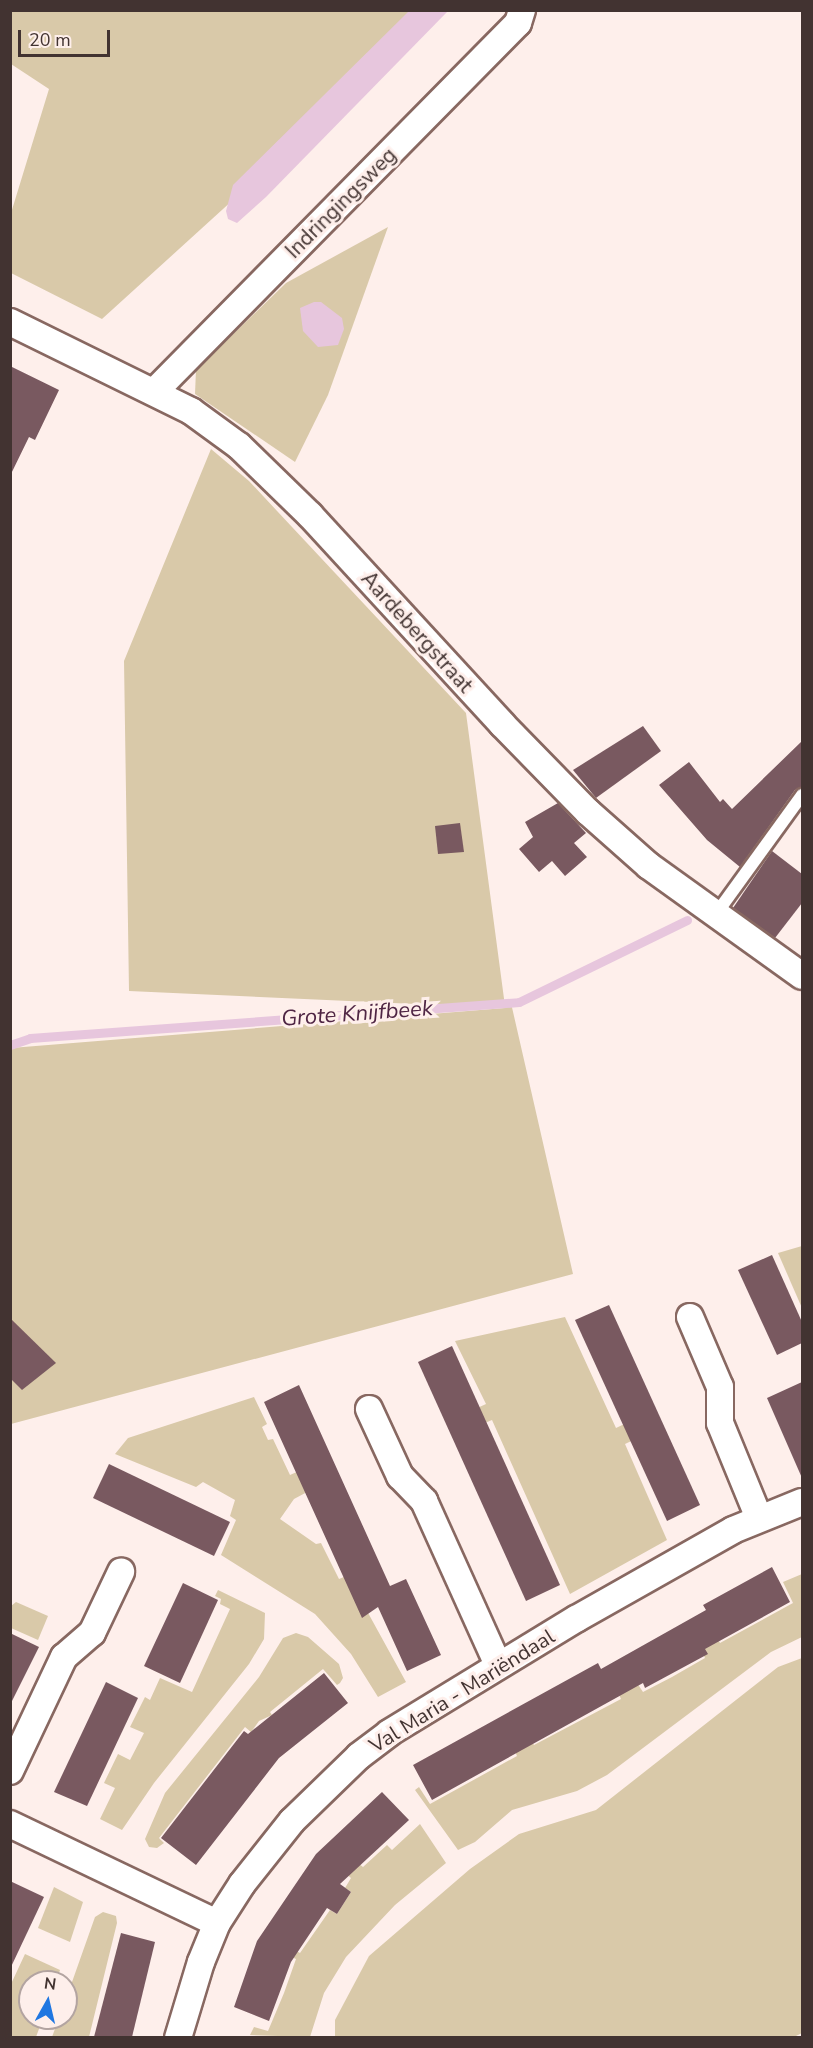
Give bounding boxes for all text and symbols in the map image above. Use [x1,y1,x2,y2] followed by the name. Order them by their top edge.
[21,18,112,56] scale bar
[29,28,71,52] text: 20 m
[280,142,402,264] street label: Indringingsweg
[356,566,478,698] street label: Aardebergstraat
[280,996,434,1032] water label: Grote Knijfbeek
[365,1624,559,1758] street label: Val Maria - Mariëndaal
[18,1970,78,2030] north arrow
[43,1972,58,1996] text: N

